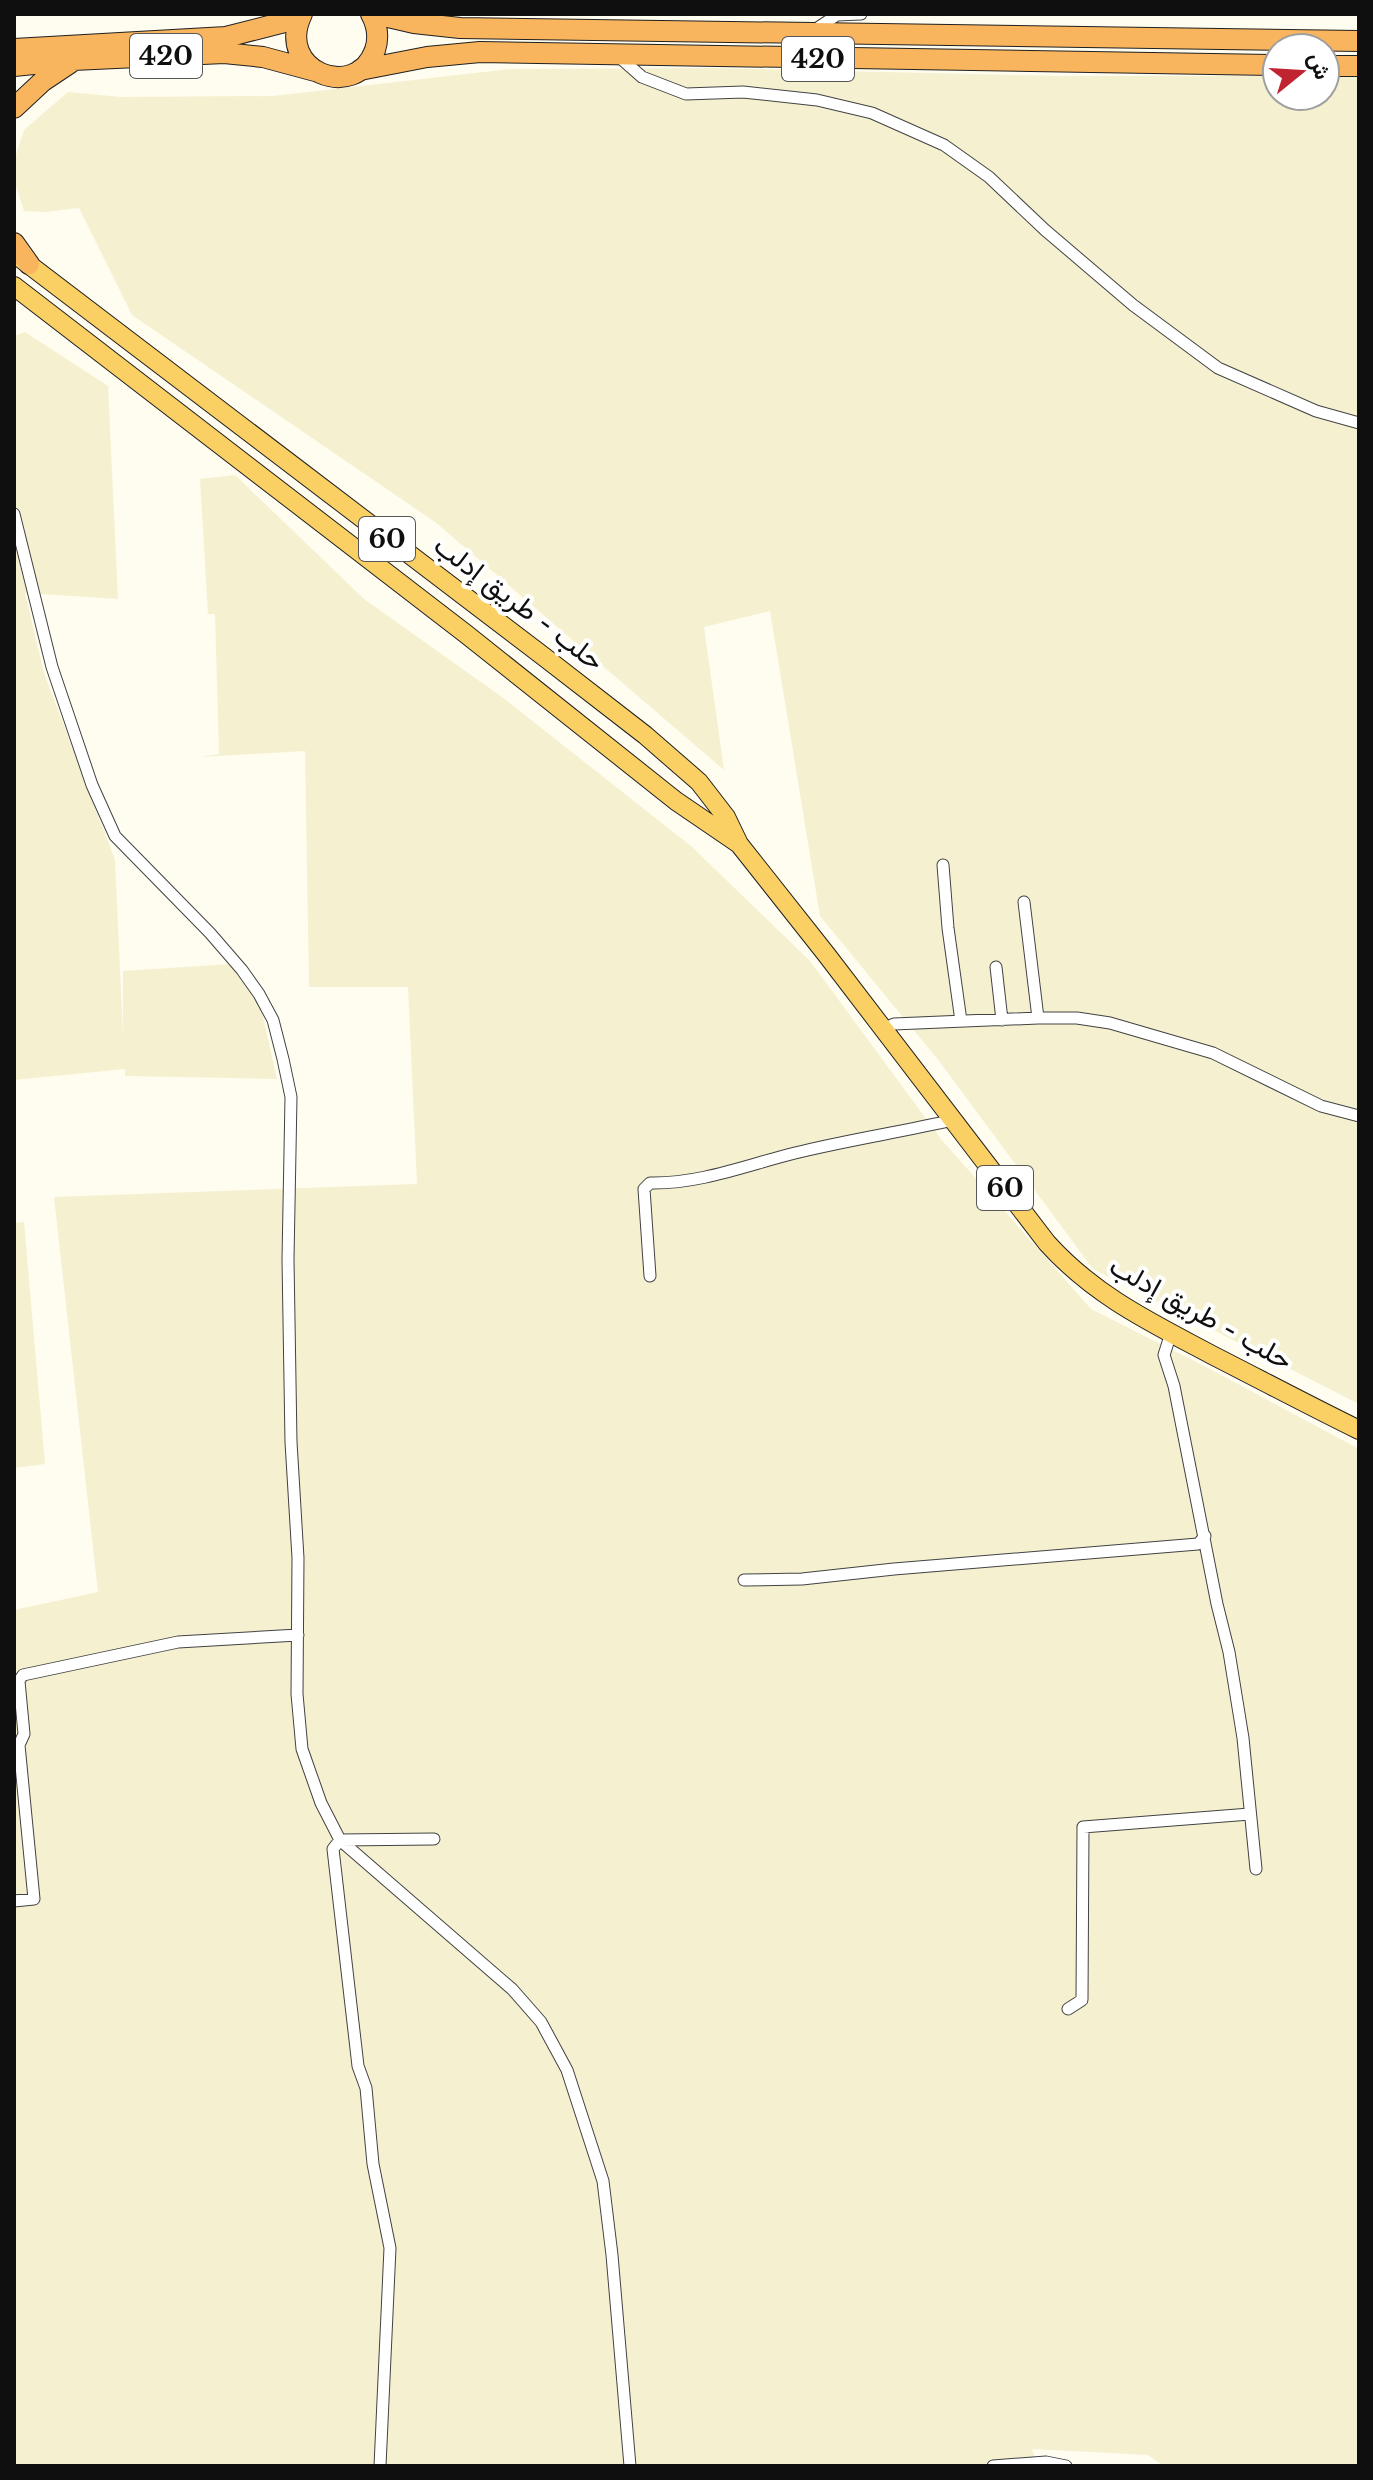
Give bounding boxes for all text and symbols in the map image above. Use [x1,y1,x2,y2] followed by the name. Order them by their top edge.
[1261,32,1341,112] north arrow
[130,34,202,78] road number: 420
[782,37,854,81] road number: 420
[1303,49,1336,83] text: ش
[359,517,415,561] road number: 60
[426,528,611,679] street label: حلب - طريق إدلب
[977,1166,1033,1210] road number: 60
[1103,1248,1299,1379] street label: حلب - طريق إدلب

